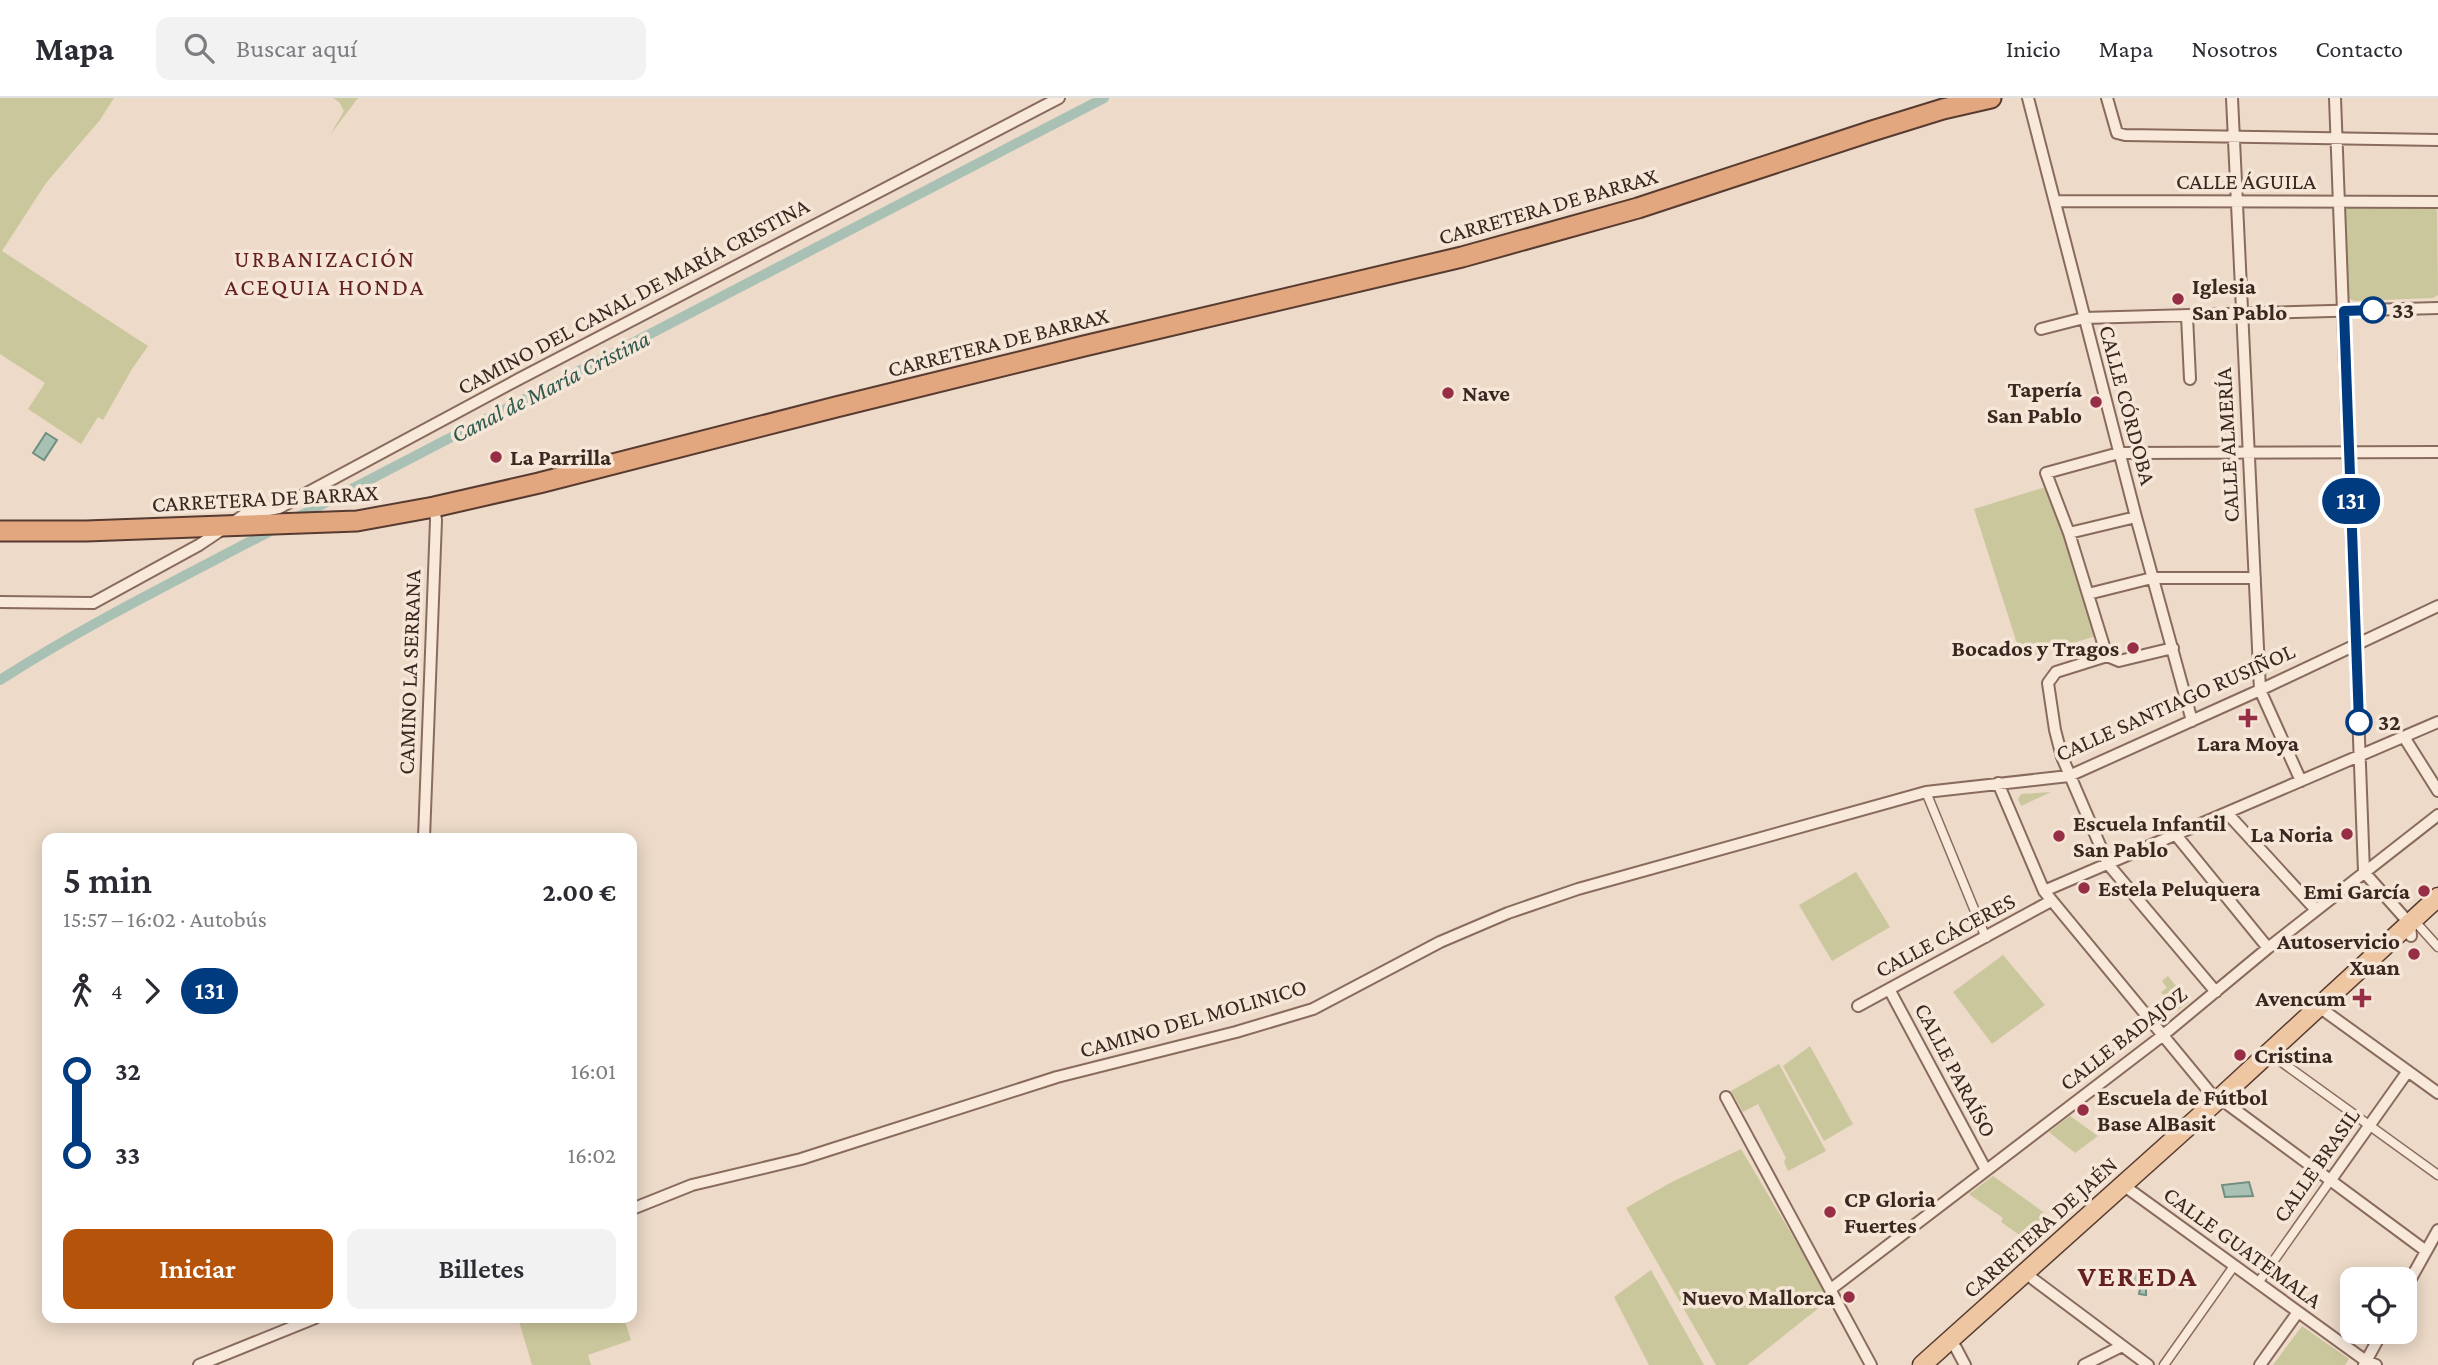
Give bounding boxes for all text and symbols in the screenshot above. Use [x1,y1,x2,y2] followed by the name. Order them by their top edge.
[156,17,646,80] search box
[180,29,218,67] icon: search
[35,30,114,67] text: Mapa
[236,34,357,63] text: Buscar aquí
[2006,35,2061,62] text: Inicio
[2099,35,2153,62] text: Mapa
[2191,35,2278,62] text: Nosotros
[2316,35,2403,62] text: Contacto
[1435,162,1661,250] street label: CARRETERA DE BARRAX
[2176,168,2317,194] street label: CALLE ÁGUILA
[453,192,814,400] street label: CAMINO DEL CANAL DE MARÍA CRISTINA
[225,245,425,300] district label: URBANIZACIÓN ACEQUIA HONDA
[2192,273,2287,325] place label: Iglesia San Pablo
[2170,291,2186,307] marker: Iglesia San Pablo
[2360,297,2386,323] marker: 33
[2392,297,2414,323] place label: 33
[885,302,1111,382] street label: CARRETERA DE BARRAX
[2094,322,2162,488] street label: CALLE CÓRDOBA
[446,324,654,448] water label: Canal de María Cristina
[2210,366,2244,523] street label: CALLE ALMERÍA
[1987,376,2083,428] place label: Tapería San Pablo
[1462,380,1510,406] place label: Nave
[1440,385,1456,401] marker: Nave
[2088,394,2104,410] marker: Tapería San Pablo
[510,444,612,470] place label: La Parrilla
[488,449,504,465] marker: La Parrilla
[2311,478,2391,524] line badge: 131
[151,479,379,517] street label: CARRETERA DE BARRAX
[2336,487,2366,514] text: 131
[392,568,426,775] street label: CAMINO LA SERRANA
[1952,635,2119,661] place label: Bocados y Tragos
[2051,637,2299,767] street label: CALLE SANTIAGO RUSIÑOL
[2125,640,2141,656] marker: Bocados y Tragos
[2346,709,2372,735] marker: 32
[2378,709,2401,735] place label: 32
[2240,710,2256,726] marker: Lara Moya
[2197,730,2300,756] place label: Lara Moya
[2073,810,2227,862] place label: Escuela Infantil San Pablo
[2251,821,2334,847] place label: La Noria
[2339,826,2355,842] marker: La Noria
[2051,828,2067,844] marker: Escuela Infantil San Pablo
[63,859,152,901] text: 5 min
[2098,875,2261,901] place label: Estela Peluquera
[542,878,616,907] text: 2.00 €
[2304,878,2411,904] place label: Emi García
[2076,880,2092,896] marker: Estela Peluquera
[2416,883,2432,899] marker: Emi García
[1871,887,2019,983] street label: CALLE CÁCERES
[63,906,267,932] text: 15:57 – 16:02 · Autobús
[2276,928,2400,980] place label: Autoservicio Xuan
[2406,946,2422,962] marker: Autoservicio Xuan
[63,972,101,1010] icon: walk
[133,972,171,1010] icon: forward
[1077,973,1309,1063] street label: CAMINO DEL MOLINICO
[195,977,224,1004] text: 131
[111,978,123,1004] text: 4
[2054,980,2192,1096] street label: CALLE BADAJOZ
[2254,985,2347,1011] place label: Avencum
[2352,988,2372,1008] marker: Avencum
[1910,998,2002,1142] street label: CALLE PARAÍSO
[2254,1042,2333,1068] place label: Cristina
[2232,1047,2248,1063] marker: Cristina
[115,1057,141,1086] text: 32
[571,1058,616,1084] text: 16:01
[2097,1084,2268,1136] place label: Escuela de Fútbol Base AlBasit
[2075,1102,2091,1118] marker: Escuela de Fútbol Base AlBasit
[2267,1103,2365,1227] street label: CALLE BRASIL
[115,1141,140,1170] text: 33
[568,1142,616,1168] text: 16:02
[1958,1151,2122,1303] street label: CARRETERA DE JAÉN
[2159,1181,2328,1314] street label: CALLE GUATEMALA
[1844,1186,1937,1238] place label: CP Gloria Fuertes
[1822,1204,1838,1220] marker: CP Gloria Fuertes
[63,1229,333,1309] button: Iniciar
[347,1229,616,1309] button: Billetes
[2077,1259,2198,1292] district label: VEREDA
[2340,1267,2417,1344] map controls
[2340,1267,2417,1344] button: locate
[1682,1284,1836,1310] place label: Nuevo Mallorca
[1841,1289,1857,1305] marker: Nuevo Mallorca

